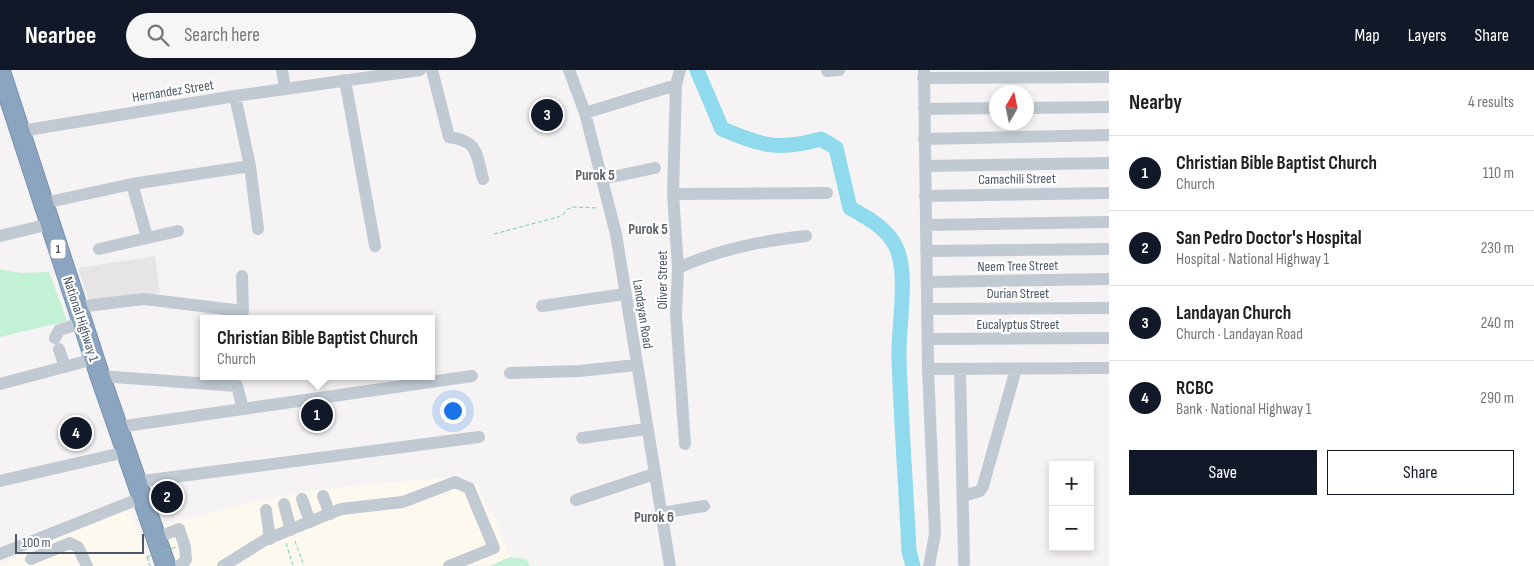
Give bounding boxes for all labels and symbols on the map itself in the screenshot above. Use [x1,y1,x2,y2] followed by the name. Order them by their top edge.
[131,76,215,106] street label: Hernandez Street
[989,85,1034,130] north arrow
[531,96,563,134] pin: 3
[575,166,615,185] district label: Purok 5
[978,170,1056,188] street label: Camachili Street
[628,220,668,239] district label: Purok 5
[50,240,66,258] road number: 1
[654,250,671,310] street label: Oliver Street
[977,257,1059,275] street label: Neem Tree Street
[59,274,103,364] street label: National Highway 1
[629,278,657,350] street label: Landayan Road
[987,285,1049,302] street label: Durian Street
[976,316,1060,333] street label: Eucalyptus Street
[301,396,333,434] pin: 1
[440,398,466,424] your location
[60,414,92,452] pin: 4
[151,478,183,516] pin: 2
[634,508,674,527] district label: Purok 6
[15,531,144,554] scale bar

